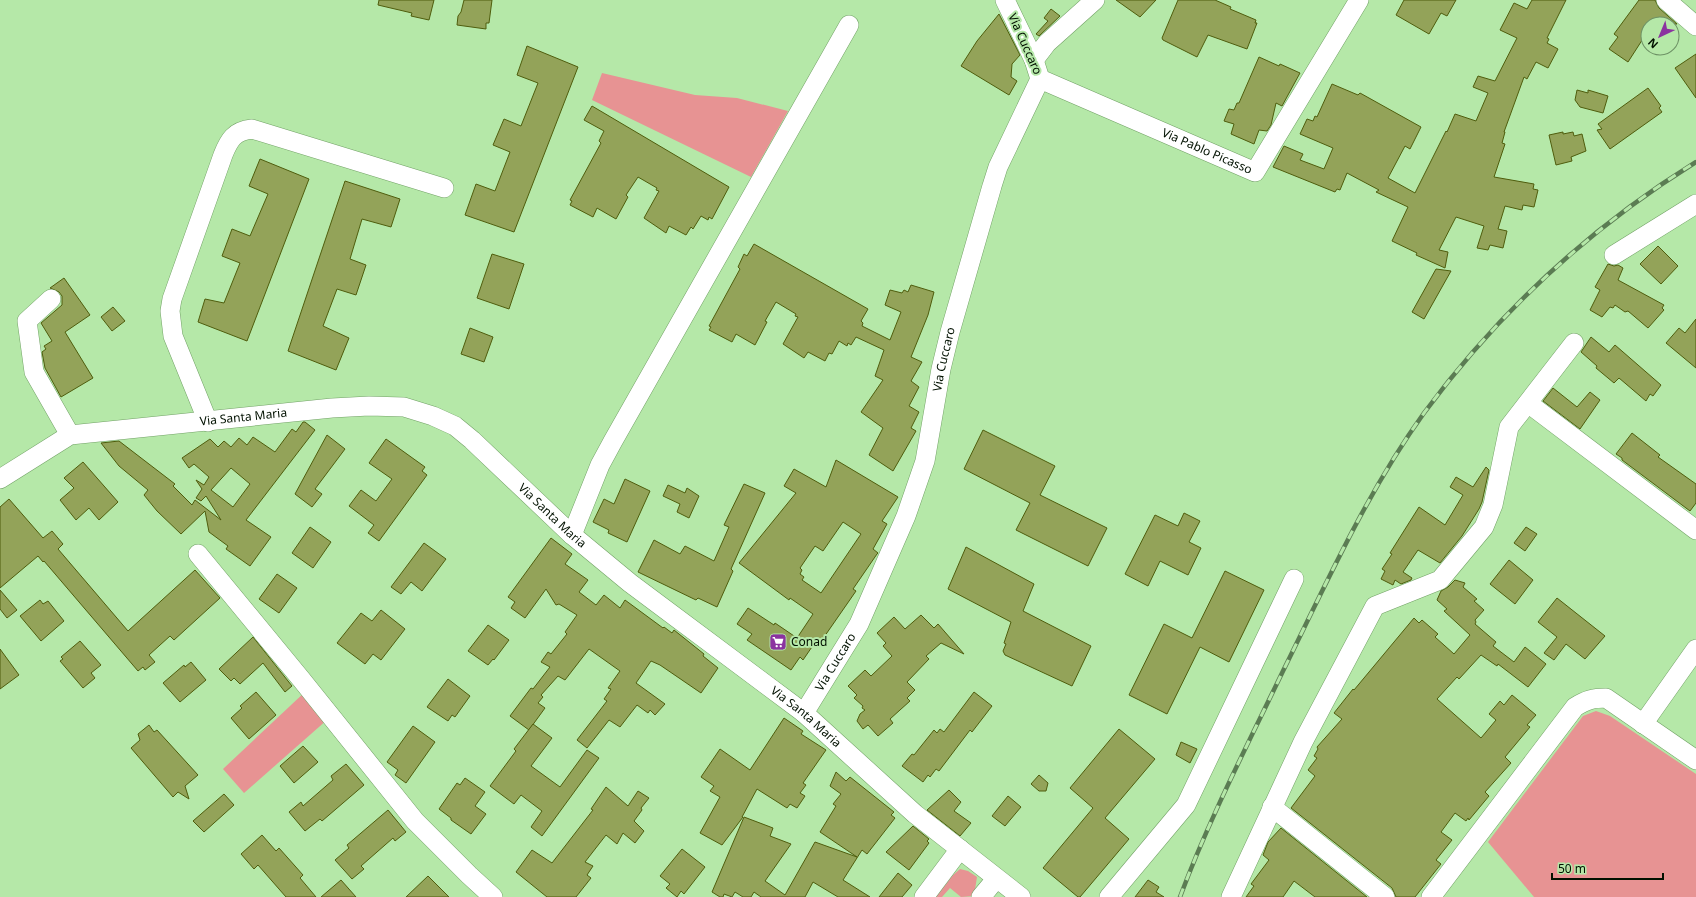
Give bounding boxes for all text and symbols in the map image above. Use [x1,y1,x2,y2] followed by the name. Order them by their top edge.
[1004,10,1047,77] street label: Via Cuccaro
[1640,16,1680,56] north arrow
[1644,35,1661,52] text: N
[1159,124,1255,178] street label: Via Pablo Picasso
[928,325,959,393] street label: Via Cuccaro
[199,404,288,430] street label: Via Santa Maria
[515,479,590,551] street label: Via Santa Maria
[811,629,860,694] street label: Via Cuccaro
[768,632,788,652] supermarket icon: Conad
[791,633,827,650] place label: Conad
[767,682,845,751] street label: Via Santa Maria
[1552,855,1663,881] scale bar
[1558,860,1586,877] text: 50 m

